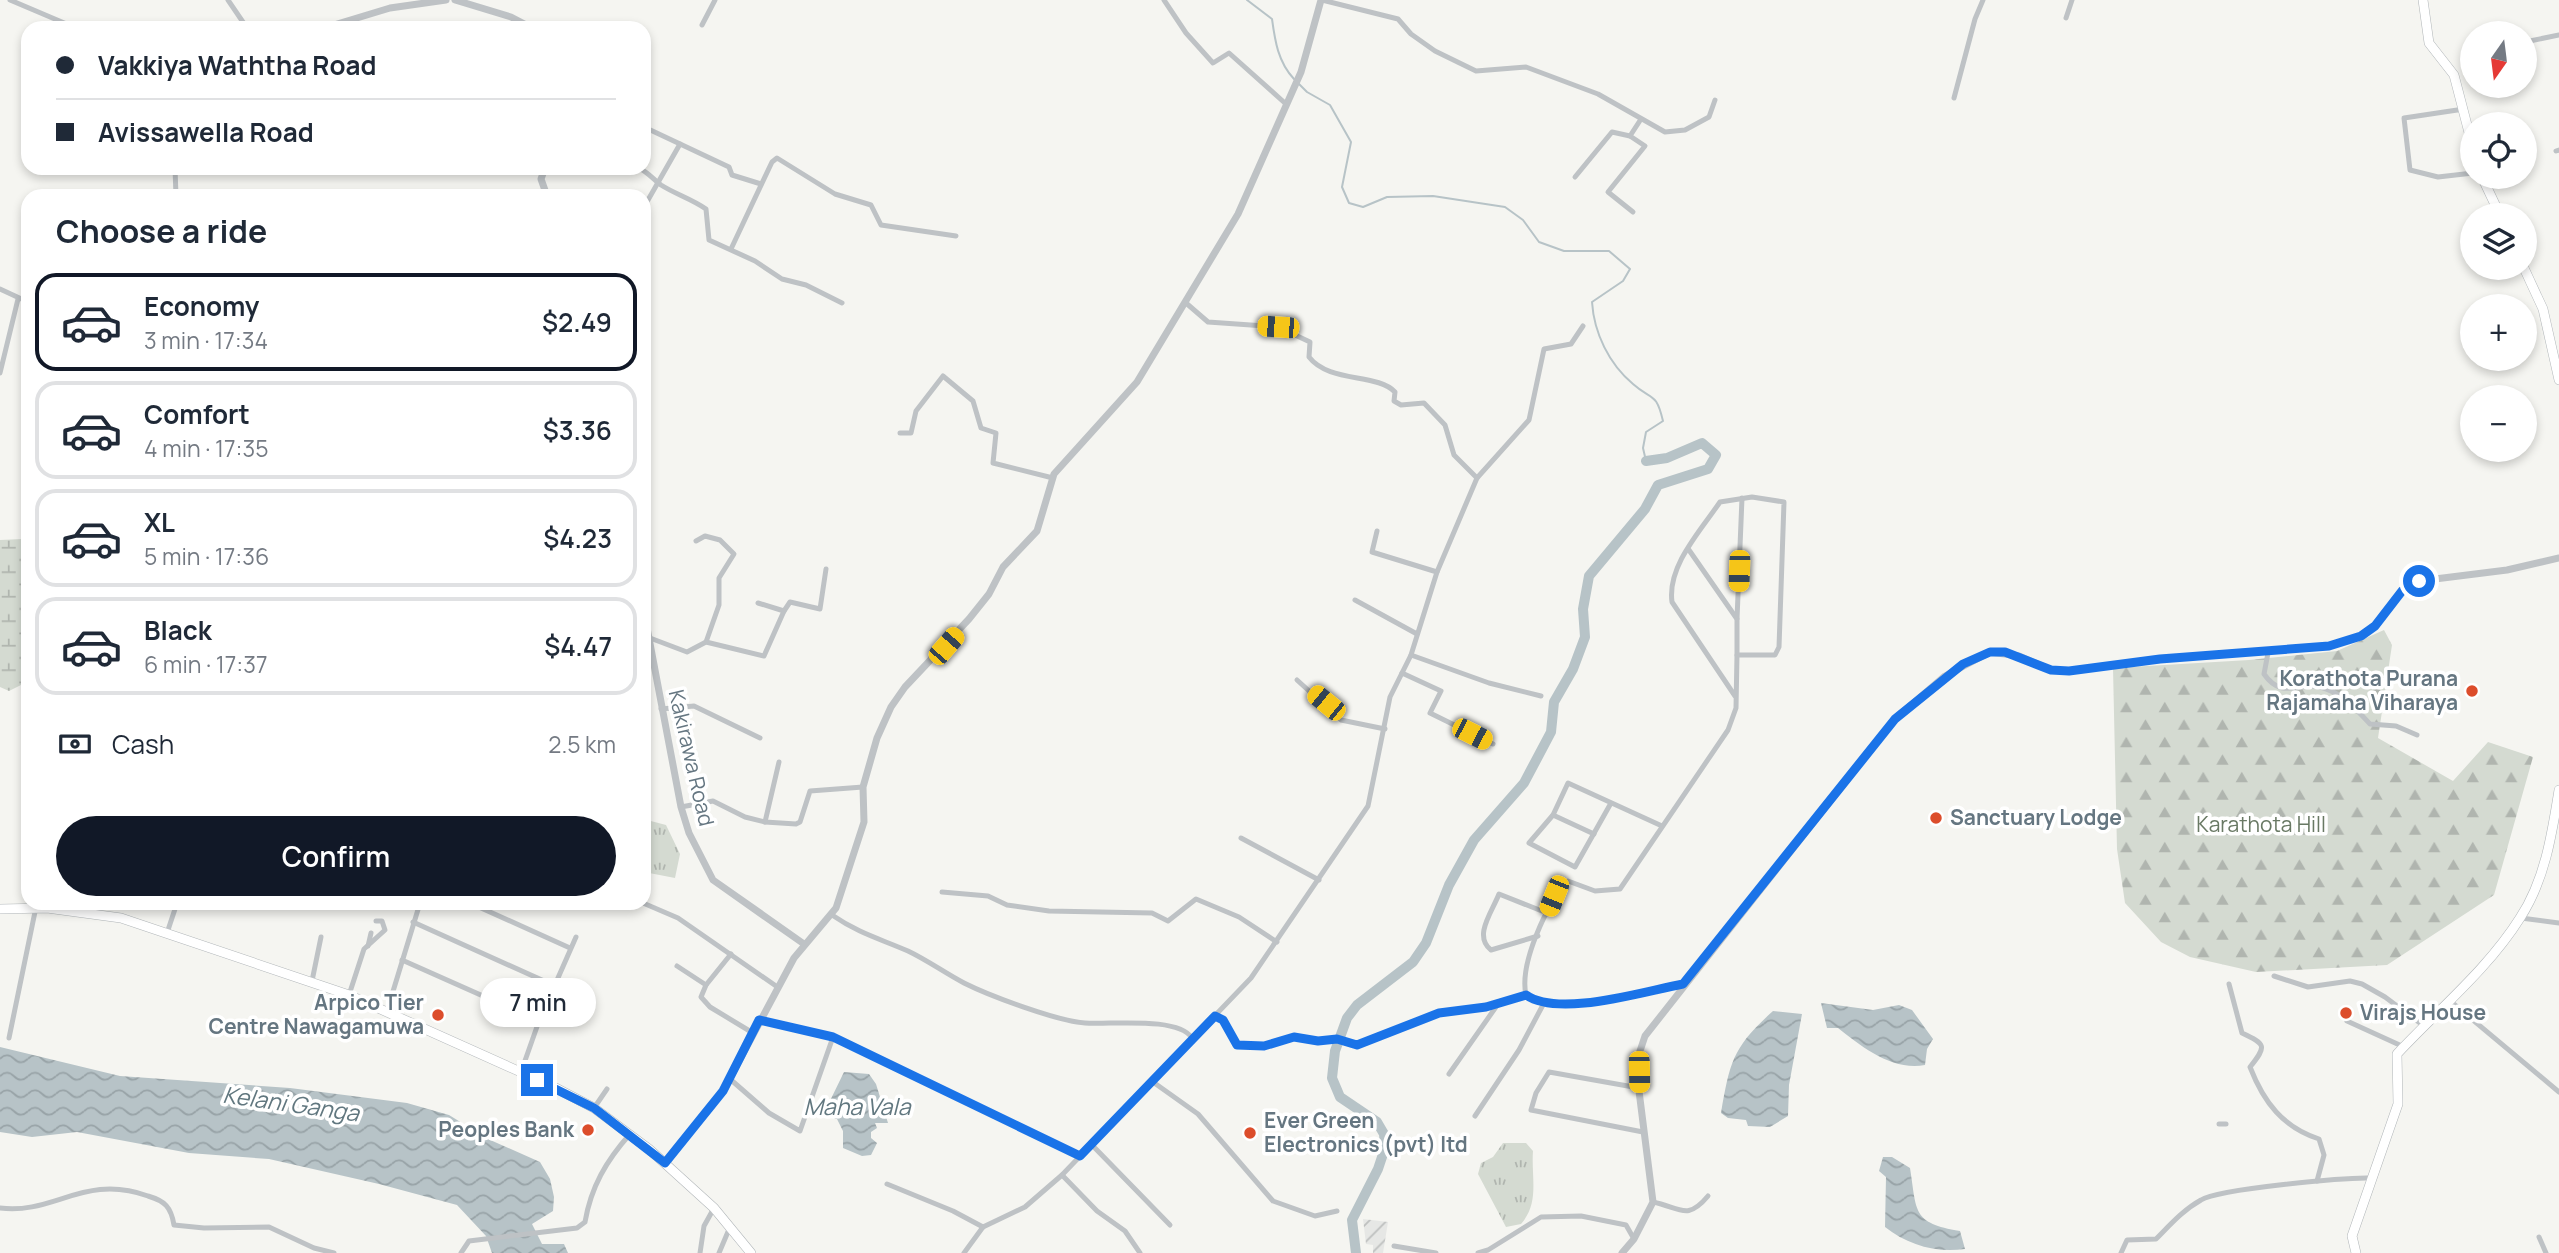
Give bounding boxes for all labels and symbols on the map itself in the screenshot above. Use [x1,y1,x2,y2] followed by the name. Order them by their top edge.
[2460,21,2538,98] north arrow
[1257,315,1300,339] car
[1728,550,1751,592] car
[2403,565,2435,597] route start
[925,623,968,669] car
[2266,664,2458,716] place label: Korathota Purana Rajamaha Viharaya
[1304,682,1349,724] car
[2464,683,2480,699] marker: Korathota Purana Rajamaha Viharaya
[663,687,721,829] street label: Kakirawa Road
[1449,715,1496,753] car
[1950,803,2122,831] place label: Sanctuary Lodge
[1928,810,1944,826] marker: Sanctuary Lodge
[2196,810,2326,838] park label: Karathota Hill
[1537,873,1572,919] car
[479,978,595,1028] callout: 7 min
[208,988,424,1040] place label: Arpico Tier Centre Nawagamuwa
[2360,998,2486,1026] place label: Virajs House
[2338,1005,2354,1021] marker: Virajs House
[430,1007,446,1023] marker: Arpico Tier Centre Nawagamuwa
[1629,1051,1650,1093] car
[521,1064,553,1096] route end
[221,1078,362,1129] water label: Kelani Ganga
[804,1090,912,1122] water label: Maha Vala
[1264,1106,1468,1158] place label: Ever Green Electronics (pvt) ltd
[438,1115,575,1143] place label: Peoples Bank
[580,1122,596,1138] marker: Peoples Bank
[1242,1125,1258,1141] marker: Ever Green Electronics (pvt) ltd

